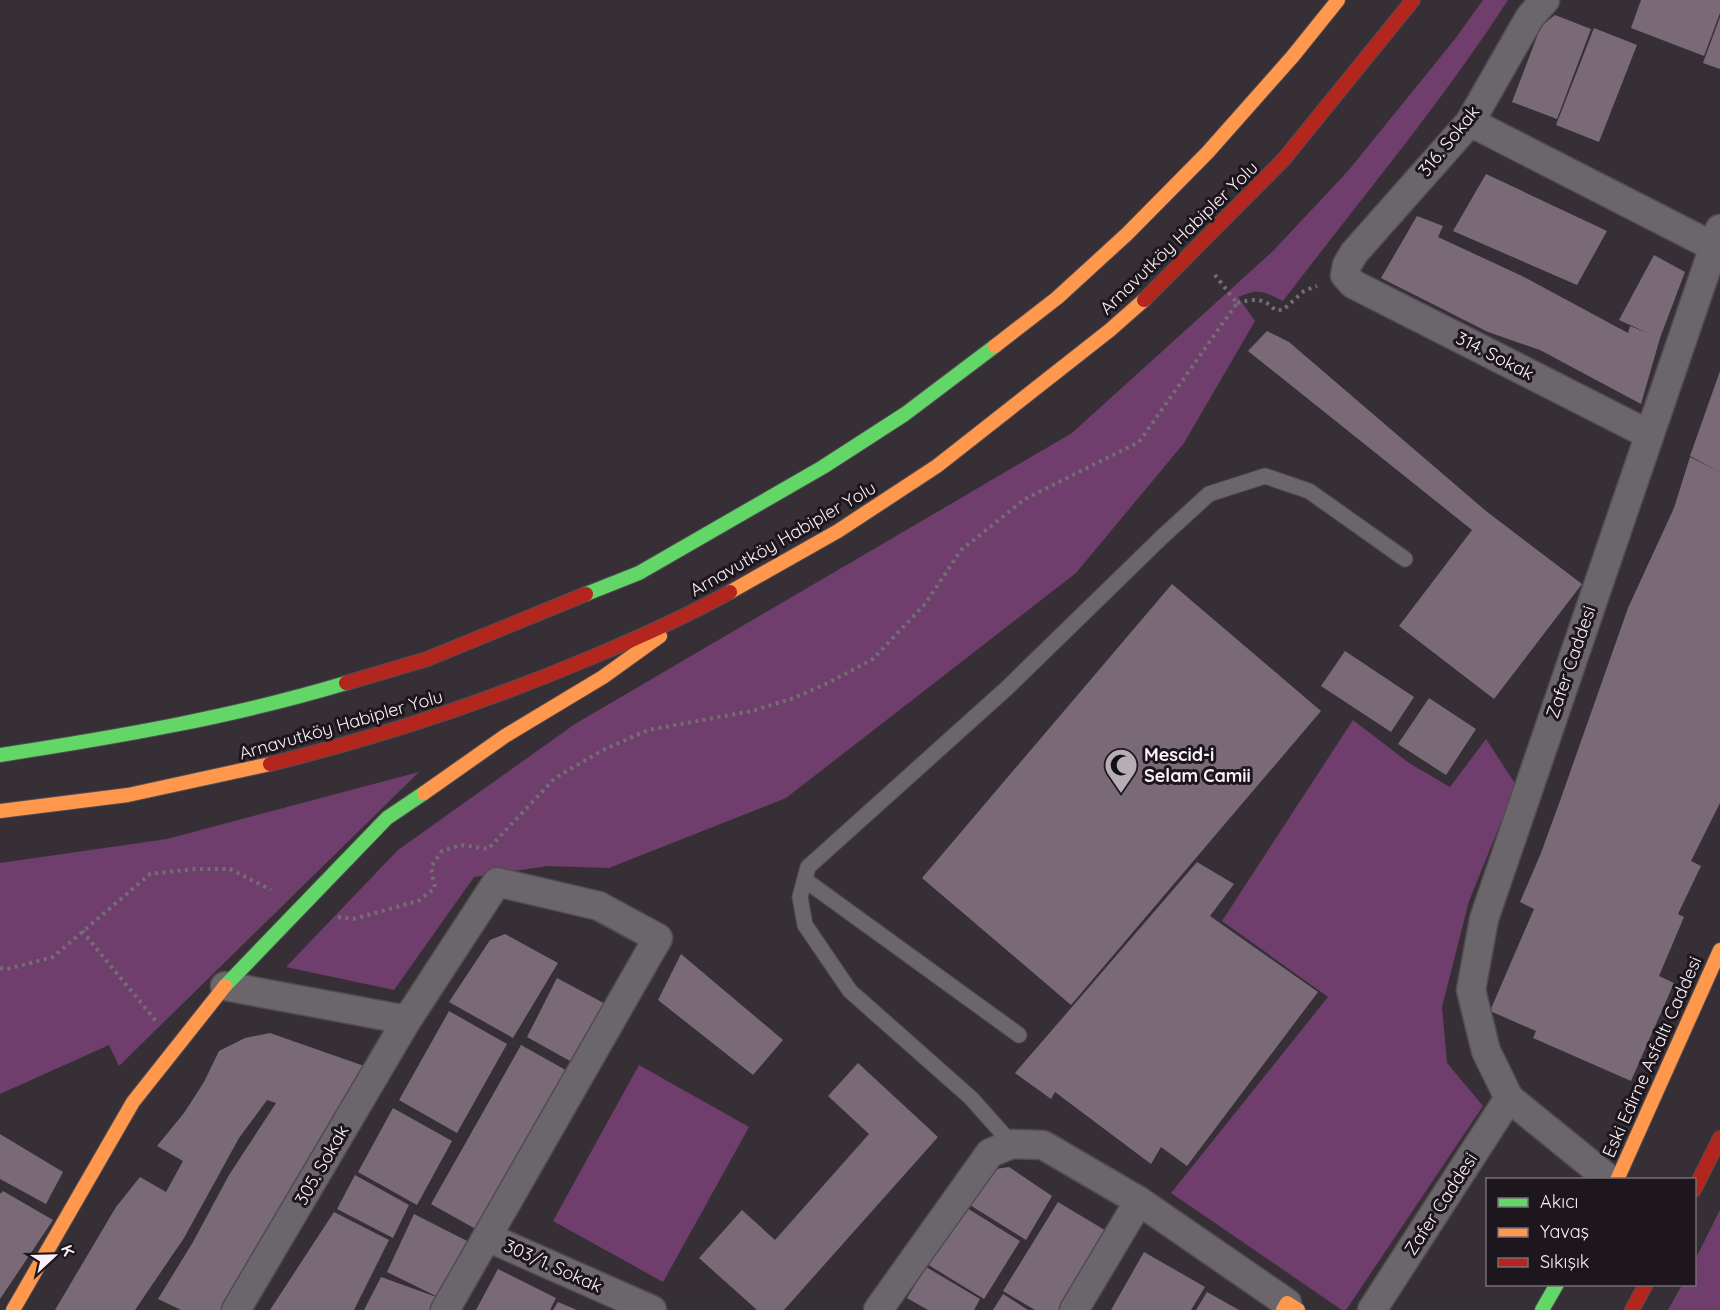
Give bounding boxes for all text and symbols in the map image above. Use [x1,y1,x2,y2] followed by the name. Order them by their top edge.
[1413,100,1484,181] street label: 316. Sokak
[1095,156,1263,319] street label: Arnavutköy Habipler Yolu
[1452,326,1538,385] street label: 314. Sokak
[686,476,880,601] street label: Arnavutköy Habipler Yolu
[1541,603,1600,721] street label: Zafer Caddesi
[236,684,446,765] street label: Arnavutköy Habipler Yolu
[1144,743,1251,787] place label: Mescid-i Selam Camii
[1103,747,1139,794] mosque icon: Mescid-i Selam Camii
[1597,953,1706,1161] street label: Eski Edirne Asfaltı Caddesi
[289,1121,354,1209] street label: 305. Sokak
[1399,1148,1482,1259] street label: Zafer Caddesi
[1486,1178,1696,1286] legend
[1540,1190,1578,1213] text: Akıcı
[1540,1220,1589,1243] text: Yavaş
[24,1226,84,1286] north arrow
[501,1234,606,1297] street label: 303/1. Sokak
[57,1242,79,1259] text: K
[1540,1250,1589,1273] text: Sıkışık

